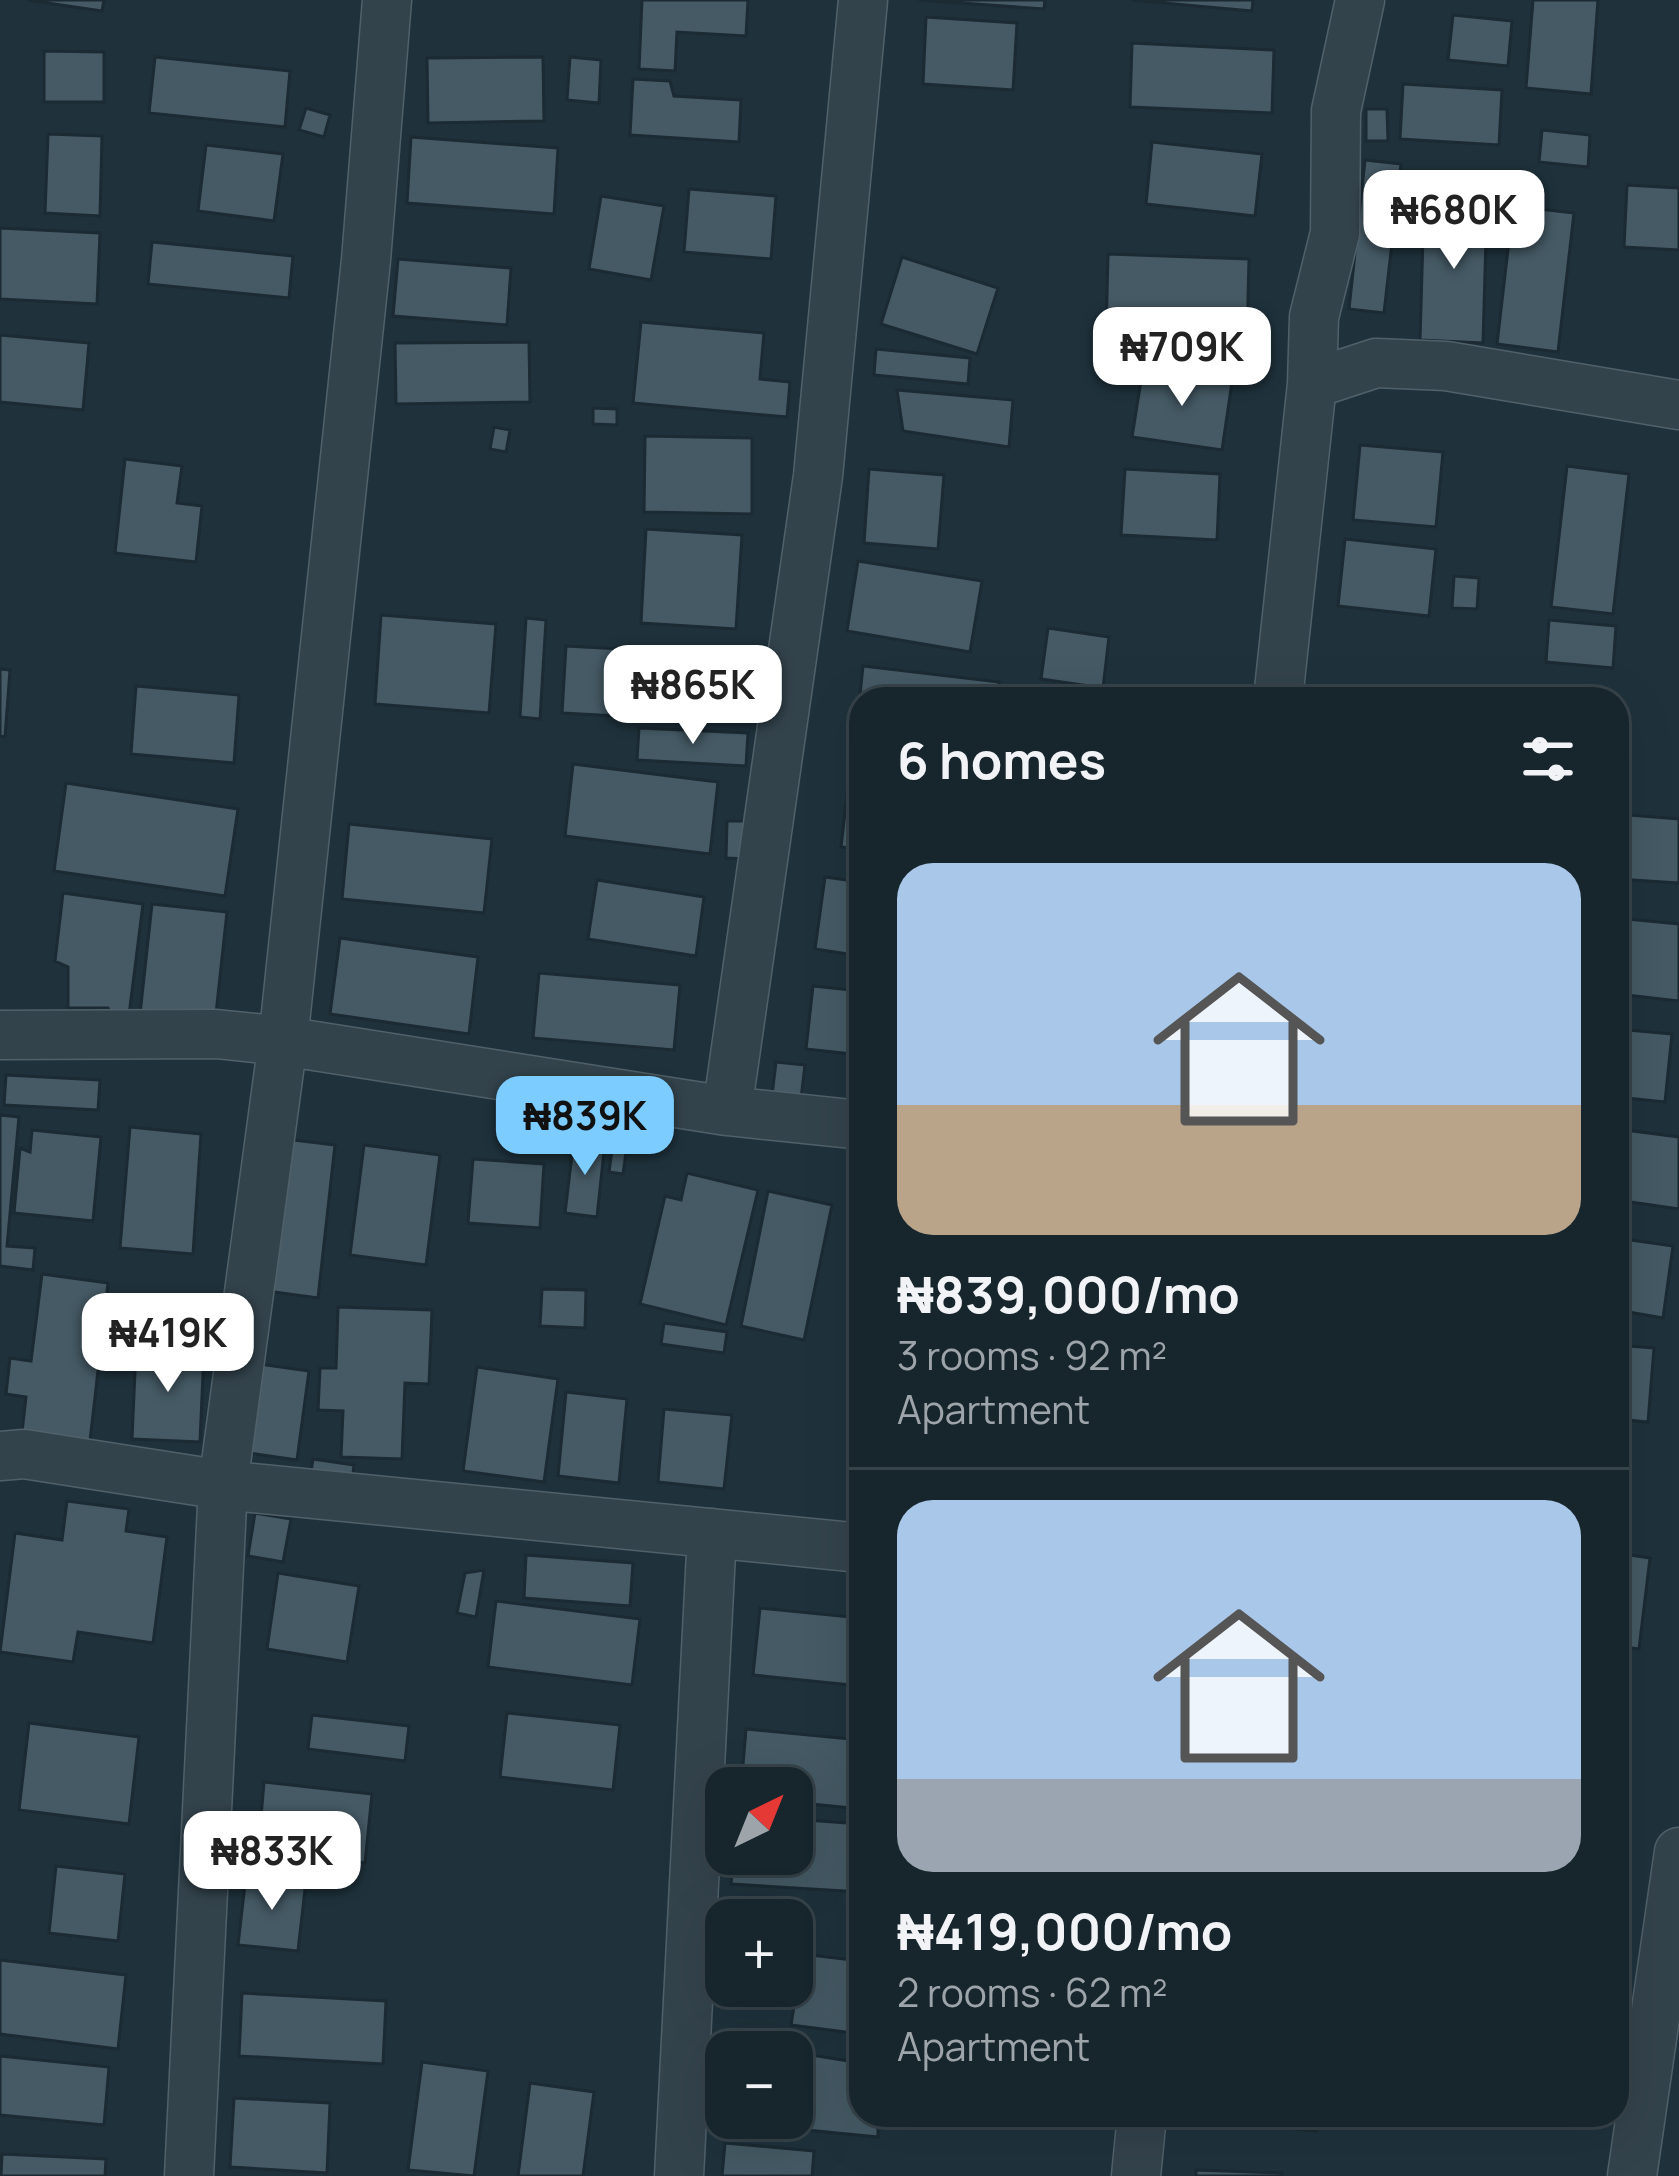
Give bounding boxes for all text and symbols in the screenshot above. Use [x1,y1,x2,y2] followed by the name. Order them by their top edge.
[1370,170,1538,272] pin: ₦680K
[1390,182,1518,236] text: ₦680K
[1098,307,1266,409] pin: ₦709K
[1120,319,1244,373] text: ₦709K
[609,645,777,747] pin: ₦865K
[631,657,755,711] text: ₦865K
[897,725,1106,794] text: 6 homes
[1515,726,1581,792] icon: filters
[1131,941,1347,1157] icon: home
[501,1076,669,1178] pin: ₦839K
[523,1088,647,1142] text: ₦839K
[897,1259,1240,1328] text: ₦839,000/mo
[84,1293,252,1395] pin: ₦419K
[109,1305,227,1359] text: ₦419K
[897,1328,1167,1382] text: 3 rooms · 92 m²
[897,1382,1090,1436] text: Apartment
[1131,1578,1347,1794] icon: home
[705,1767,813,1875] north arrow
[705,1767,813,2139] map controls
[188,1811,356,1913] pin: ₦833K
[211,1823,333,1877] text: ₦833K
[897,1896,1232,1965] text: ₦419,000/mo
[705,1899,813,2007] button: +
[897,1965,1168,2019] text: 2 rooms · 62 m²
[897,2019,1090,2073] text: Apartment
[705,2031,813,2139] button: −

